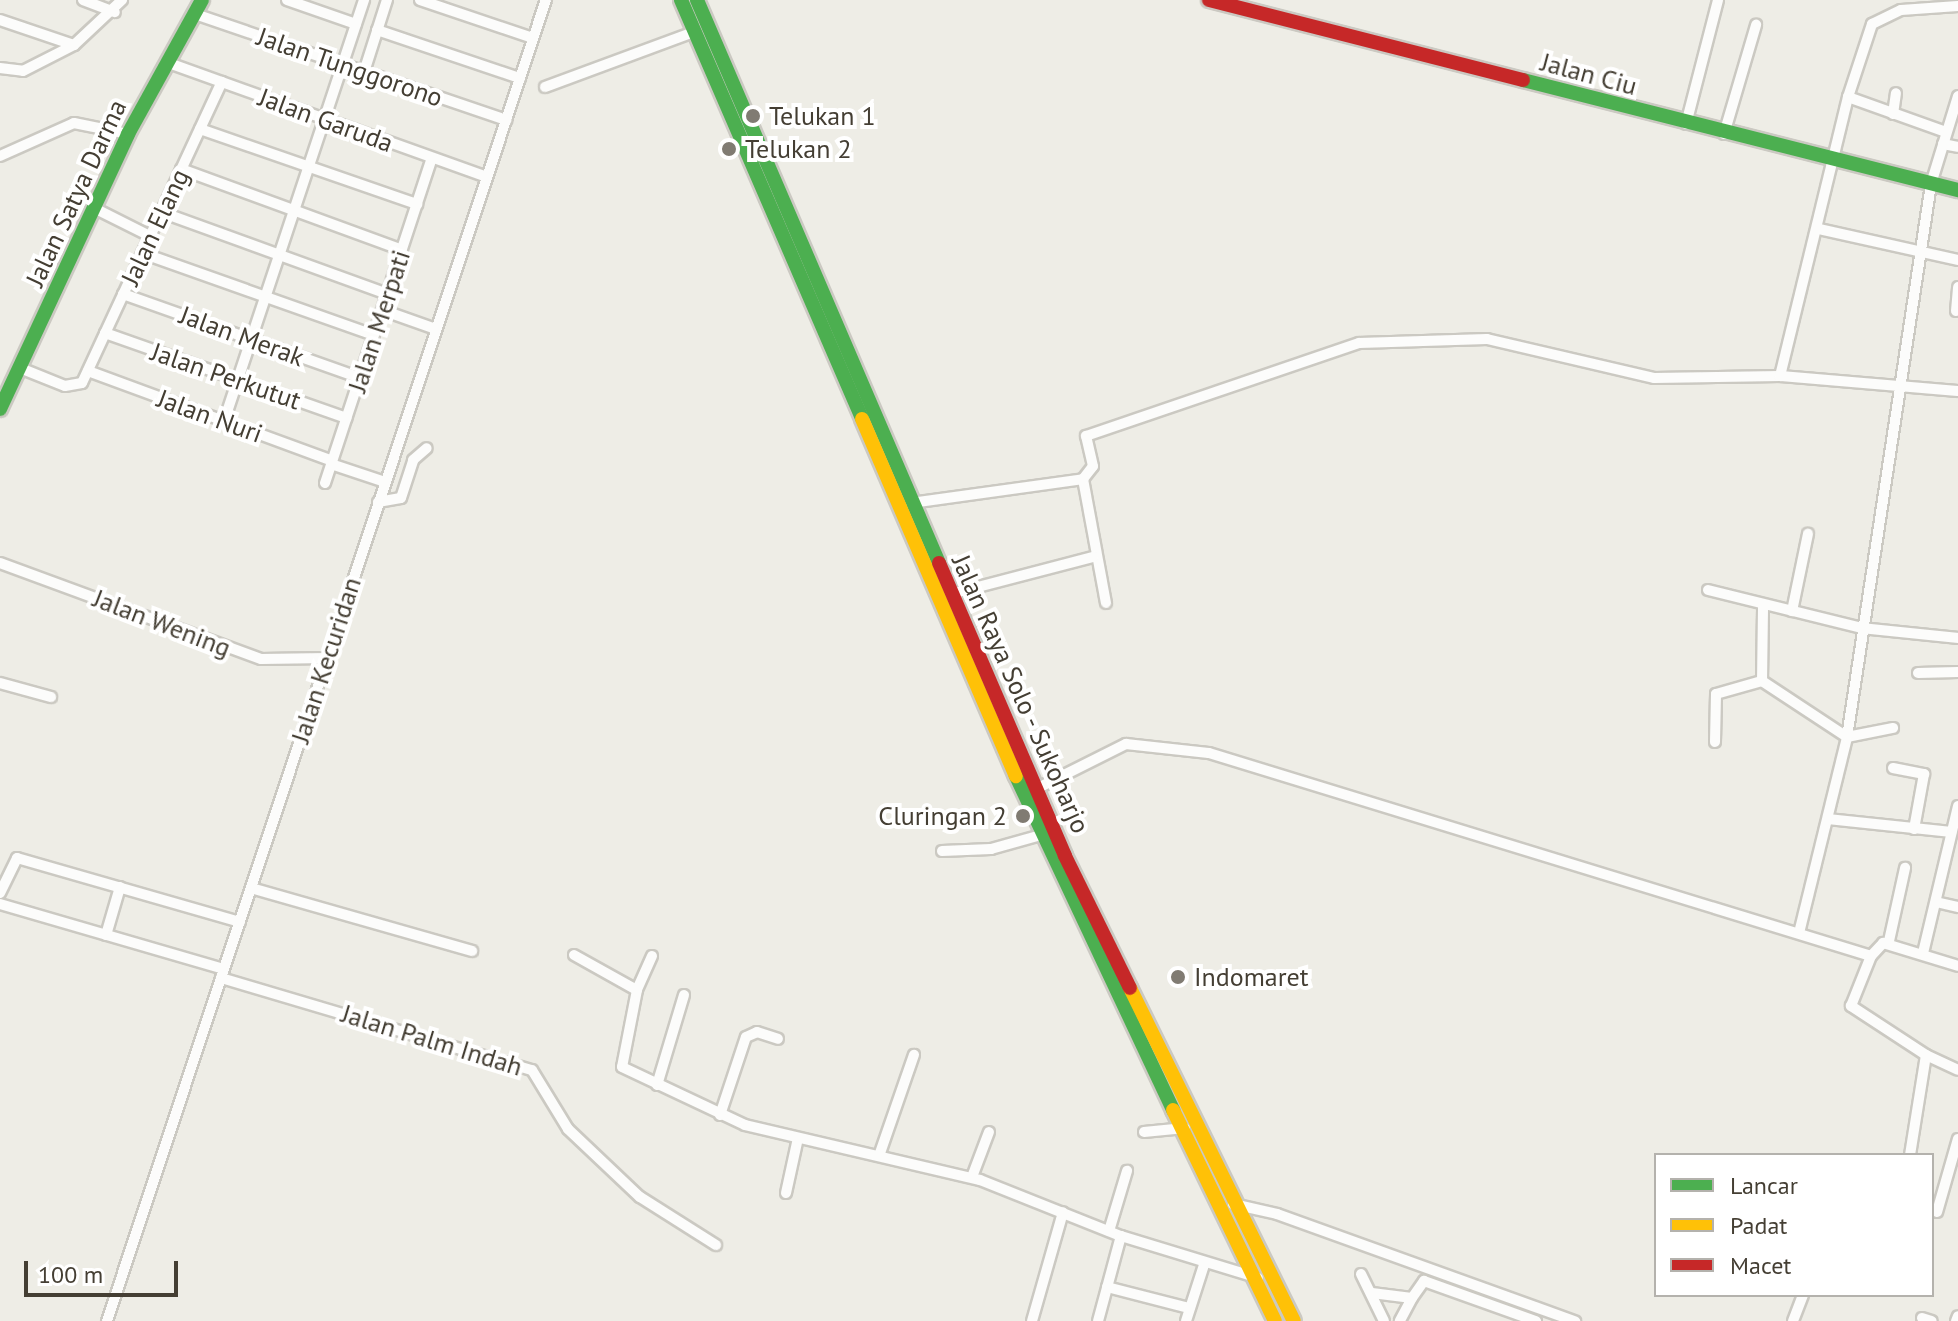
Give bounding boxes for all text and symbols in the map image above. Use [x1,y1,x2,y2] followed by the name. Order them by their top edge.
[253,21,447,113] street label: Jalan Tunggorono
[1538,46,1640,102] street label: Jalan Ciu
[255,81,397,159] street label: Jalan Garuda
[19,95,133,291] street label: Jalan Satya Darma
[769,100,876,132] place label: Telukan 1
[744,107,762,125] marker: Telukan 1
[745,133,852,165] place label: Telukan 2
[720,140,738,158] marker: Telukan 2
[115,164,195,290] street label: Jalan Elang
[341,246,417,396] street label: Jalan Merpati
[176,299,308,373] street label: Jalan Merak
[147,336,305,416] street label: Jalan Perkutut
[153,383,267,449] street label: Jalan Nuri
[945,548,1097,840] street label: Jalan Raya Solo - Sukoharjo
[285,573,367,747] street label: Jalan Kecuridan
[89,582,235,664] street label: Jalan Wening
[878,800,1007,832] place label: Cluringan 2
[1014,807,1032,825] marker: Cluringan 2
[1194,961,1309,993] place label: Indomaret
[1169,968,1187,986] marker: Indomaret
[338,998,526,1082] street label: Jalan Palm Indah
[1654,1153,1934,1297] legend
[1730,1170,1798,1201] text: Lancar
[1730,1210,1787,1241] text: Padat
[28,1245,182,1295] scale bar
[1730,1250,1792,1281] text: Macet
[38,1259,103,1290] text: 100 m

